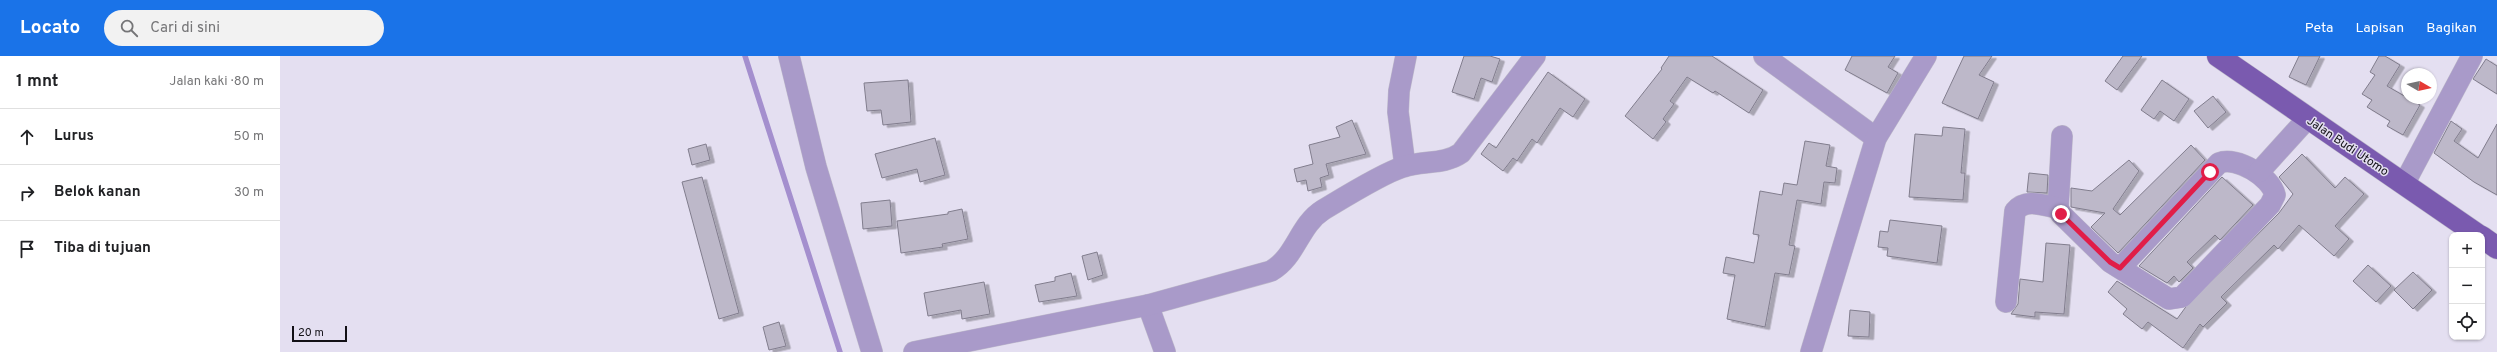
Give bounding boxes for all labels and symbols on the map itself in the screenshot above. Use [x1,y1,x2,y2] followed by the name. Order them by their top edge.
[2401,68,2437,104] north arrow
[2303,113,2392,180] street label: Jalan Budi Utomo
[2201,163,2219,181] route start
[2052,205,2070,223] route end
[292,324,347,343] scale bar

